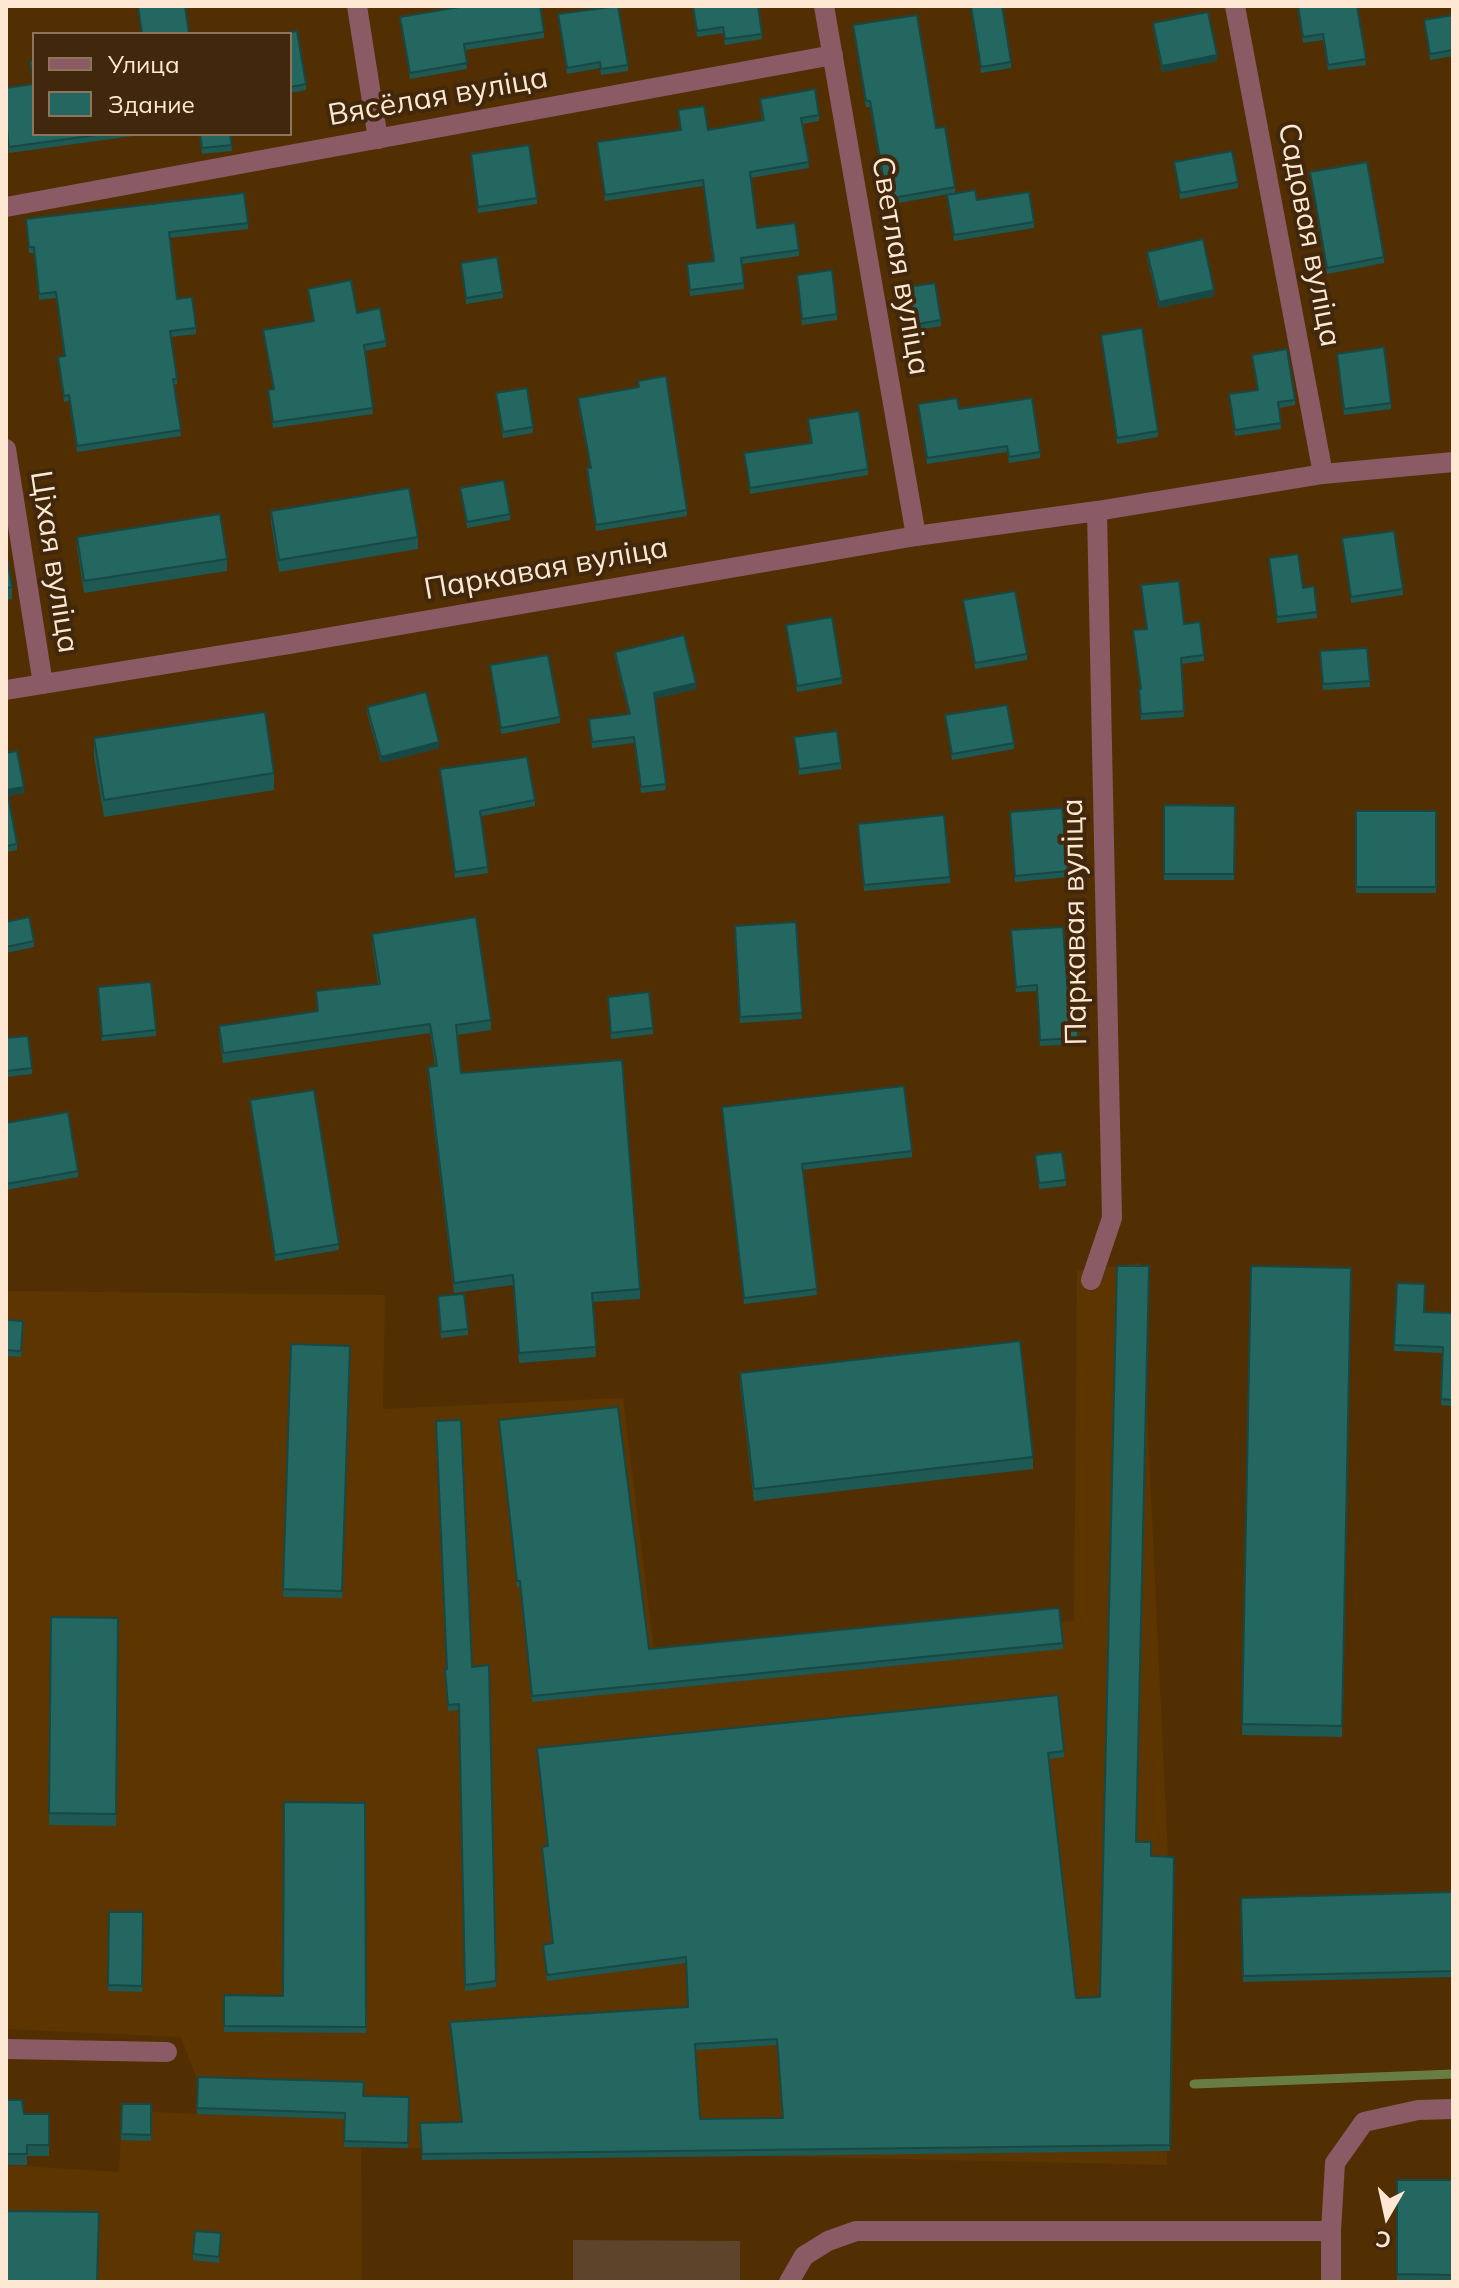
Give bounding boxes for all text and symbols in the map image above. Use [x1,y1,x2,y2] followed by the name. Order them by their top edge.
[32,32,292,136] legend
[108,49,180,79] text: Улица
[325,60,551,134] street label: Вясёлая вуліца
[108,89,195,119] text: Здание
[1270,120,1348,350] street label: Садовая вуліца
[863,154,937,378] street label: Светлая вуліца
[22,468,86,656] street label: Ціхая вуліца
[421,530,671,608] street label: Паркавая вуліца
[1055,798,1095,1046] street label: Паркавая вуліца
[1347,2176,1427,2256] north arrow
[1374,2225,1393,2255] text: С

